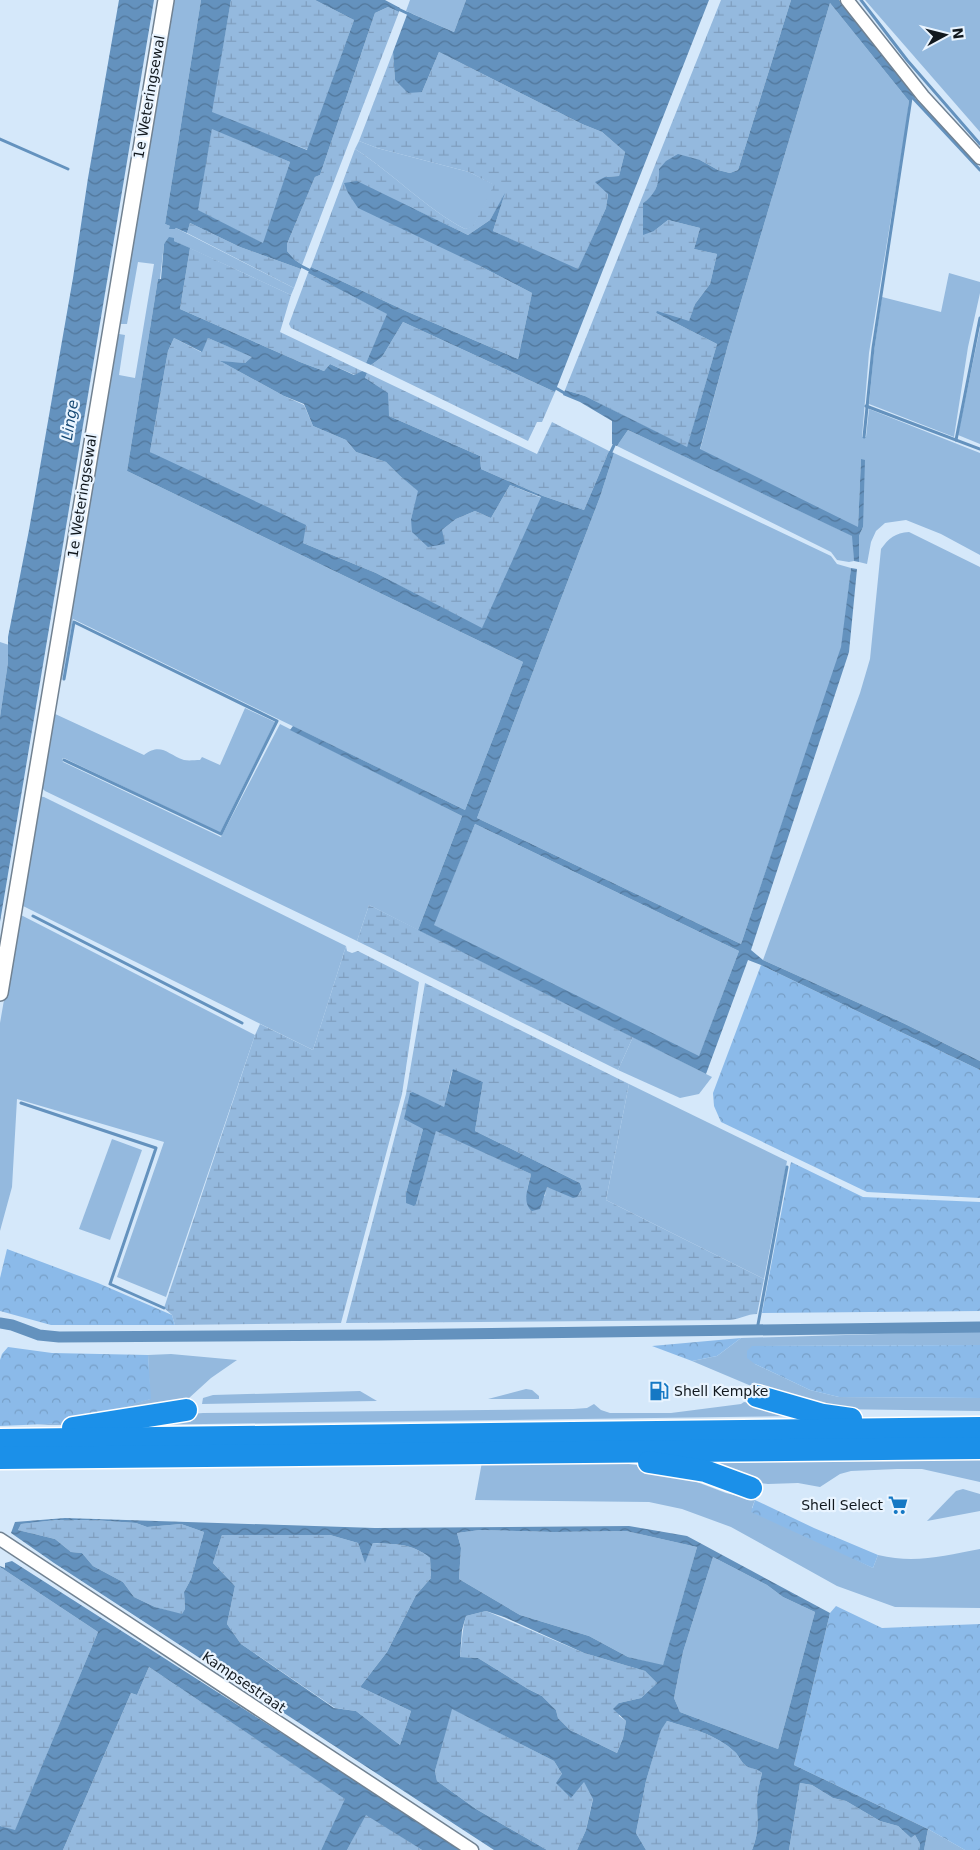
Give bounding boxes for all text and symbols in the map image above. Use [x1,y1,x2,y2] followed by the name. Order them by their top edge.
[920,10,970,60] north arrow
[949,27,967,40] text: N
[130,34,168,160] street label: 1e Weteringsewal
[58,398,82,442] water label: Linge
[64,433,100,559] street label: 1e Weteringsewal
[648,1380,670,1402] fuel station icon: Shell Kempke
[674,1383,768,1399] place label: Shell Kempke
[887,1494,909,1516] supermarket icon: Shell Select
[801,1497,884,1513] place label: Shell Select
[199,1648,289,1716] street label: Kampsestraat

